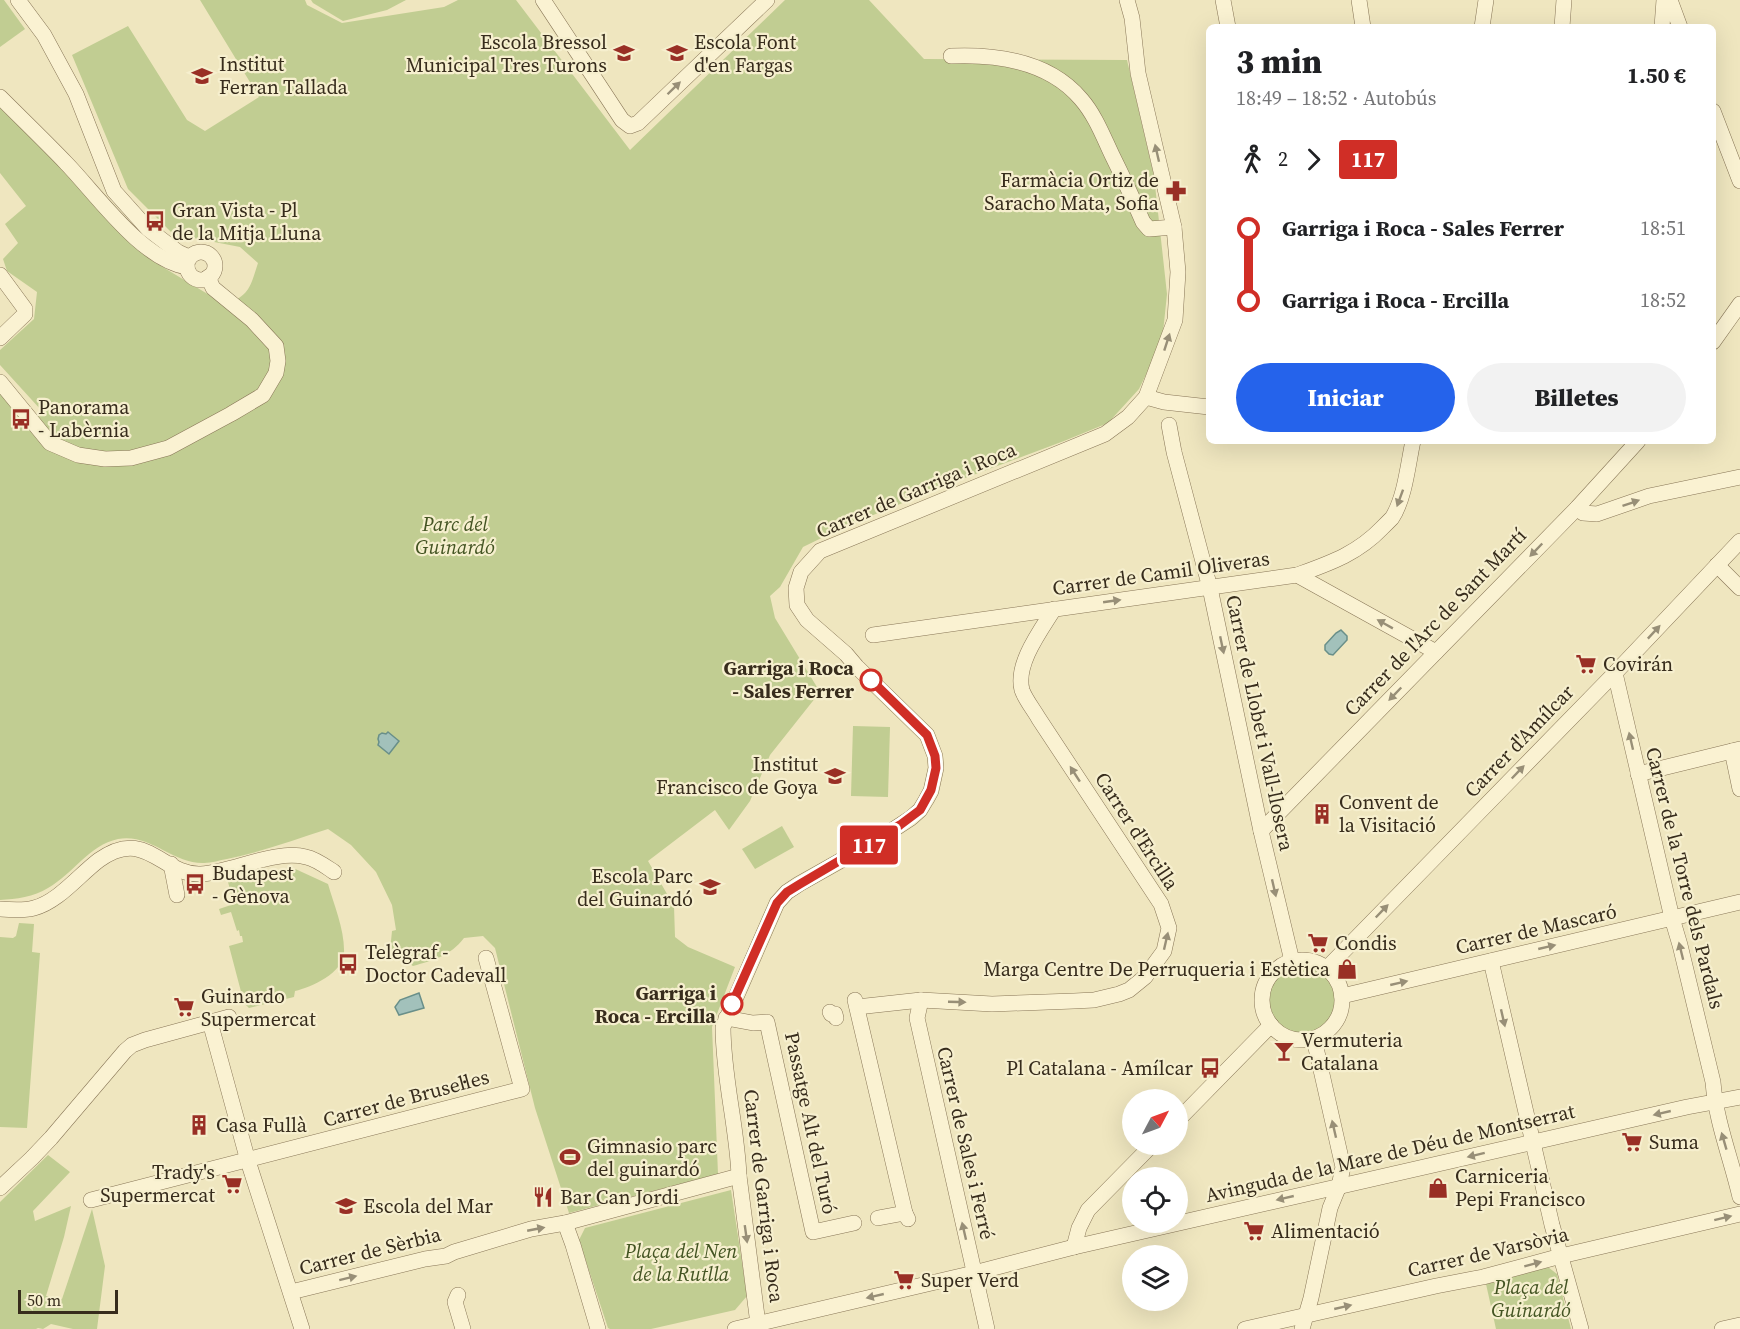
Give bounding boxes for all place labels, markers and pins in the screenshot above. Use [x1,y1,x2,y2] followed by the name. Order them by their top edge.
[406,28,607,79] place label: Escola Bressol Municipal Tres Turons
[694,28,797,79] place label: Escola Font d'en Fargas
[612,41,636,65] school or university icon: Escola Bressol Municipal Tres Turons
[665,41,689,65] school or university icon: Escola Font d'en Fargas
[219,50,349,101] place label: Institut Ferran Tallada
[190,64,214,88] school or university icon: Institut Ferran Tallada
[984,166,1160,217] place label: Farmàcia Ortiz de Saracho Mata, Sofia
[1164,179,1188,203] pharmacy icon: Farmàcia Ortiz de Saracho Mata, Sofia
[172,196,322,247] place label: Gran Vista - Pl de la Mitja Lluna
[143,209,167,233] bus stop icon: Gran Vista - Pl de la Mitja Lluna
[38,393,130,444] place label: Panorama - Labèrnia
[9,407,33,431] bus stop icon: Panorama - Labèrnia
[1603,650,1673,678] place label: Covirán
[1574,652,1598,676] supermarket icon: Covirán
[724,654,855,705] place label: Garriga i Roca - Sales Ferrer
[860,669,882,691] marker: Garriga i Roca - Sales Ferrer
[656,750,819,801] place label: Institut Francisco de Goya
[823,764,847,788] school or university icon: Institut Francisco de Goya
[1339,788,1439,839] place label: Convent de la Visitació
[1310,802,1334,826] building icon: Convent de la Visitació
[212,859,294,910] place label: Budapest - Gènova
[577,862,693,913] place label: Escola Parc del Guinardó
[183,872,207,896] bus stop icon: Budapest - Gènova
[698,875,722,899] school or university icon: Escola Parc del Guinardó
[1335,929,1397,957] place label: Condis
[1306,931,1330,955] supermarket icon: Condis
[365,938,507,989] place label: Telègraf - Doctor Cadevall
[336,952,360,976] bus stop icon: Telègraf - Doctor Cadevall
[983,955,1331,983] place label: Marga Centre De Perruqueria i Estètica
[1335,957,1359,981] shop icon: Marga Centre De Perruqueria i Estètica
[594,979,716,1030] place label: Garriga i Roca - Ercilla
[201,982,316,1033] place label: Guinardo Supermercat
[721,993,743,1015] marker: Garriga i Roca - Ercilla
[172,995,196,1019] supermarket icon: Guinardo Supermercat
[1301,1026,1403,1077] place label: Vermuteria Catalana
[1272,1039,1296,1063] bar icon: Vermuteria Catalana
[1006,1054,1194,1082] place label: Pl Catalana - Amílcar
[1198,1056,1222,1080] bus stop icon: Pl Catalana - Amílcar
[216,1111,308,1139] place label: Casa Fullà
[187,1113,211,1137] building icon: Casa Fullà
[1649,1128,1700,1156] place label: Suma
[1620,1130,1644,1154] supermarket icon: Suma
[587,1132,717,1183] place label: Gimnasio parc del guinardó
[558,1145,582,1169] sports icon: Gimnasio parc del guinardó
[100,1158,215,1209] place label: Trady's Supermercat
[1455,1162,1585,1213] place label: Carniceria Pepi Francisco
[220,1172,244,1196] supermarket icon: Trady's Supermercat
[1426,1176,1450,1200] shop icon: Carniceria Pepi Francisco
[560,1183,679,1211] place label: Bar Can Jordi
[531,1185,555,1209] restaurant icon: Bar Can Jordi
[363,1192,494,1220] place label: Escola del Mar
[334,1194,358,1218] school or university icon: Escola del Mar
[1271,1217,1380,1245] place label: Alimentació
[1242,1219,1266,1243] supermarket icon: Alimentació
[921,1266,1019,1294] place label: Super Verd
[892,1268,916,1292] supermarket icon: Super Verd

